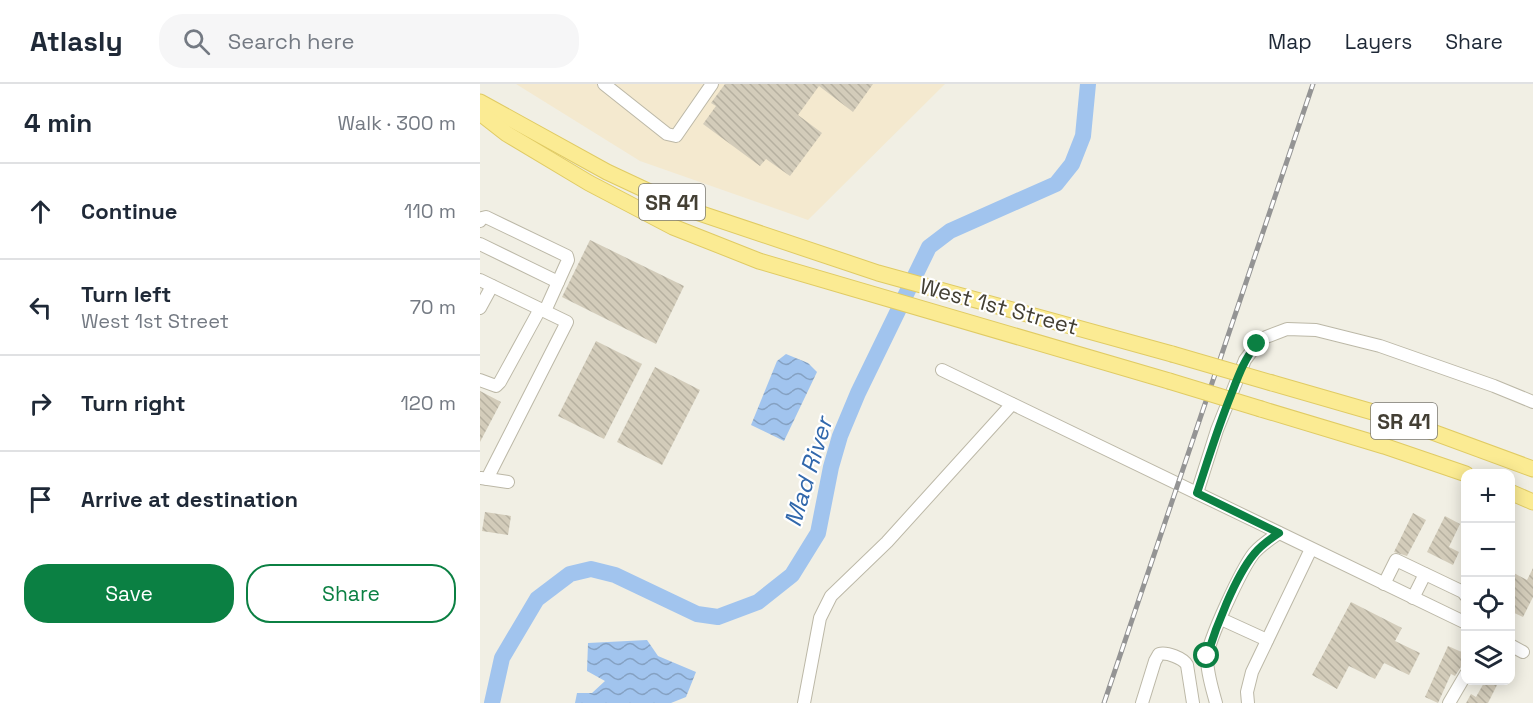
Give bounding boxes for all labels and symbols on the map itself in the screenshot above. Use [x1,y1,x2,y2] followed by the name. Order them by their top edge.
[639,184,705,220] road number: SR 41
[917,271,1081,341] street label: West 1st Street
[1243,330,1269,356] route end
[1371,403,1437,439] road number: SR 41
[777,411,840,530] water label: Mad River
[1193,642,1219,668] route start

